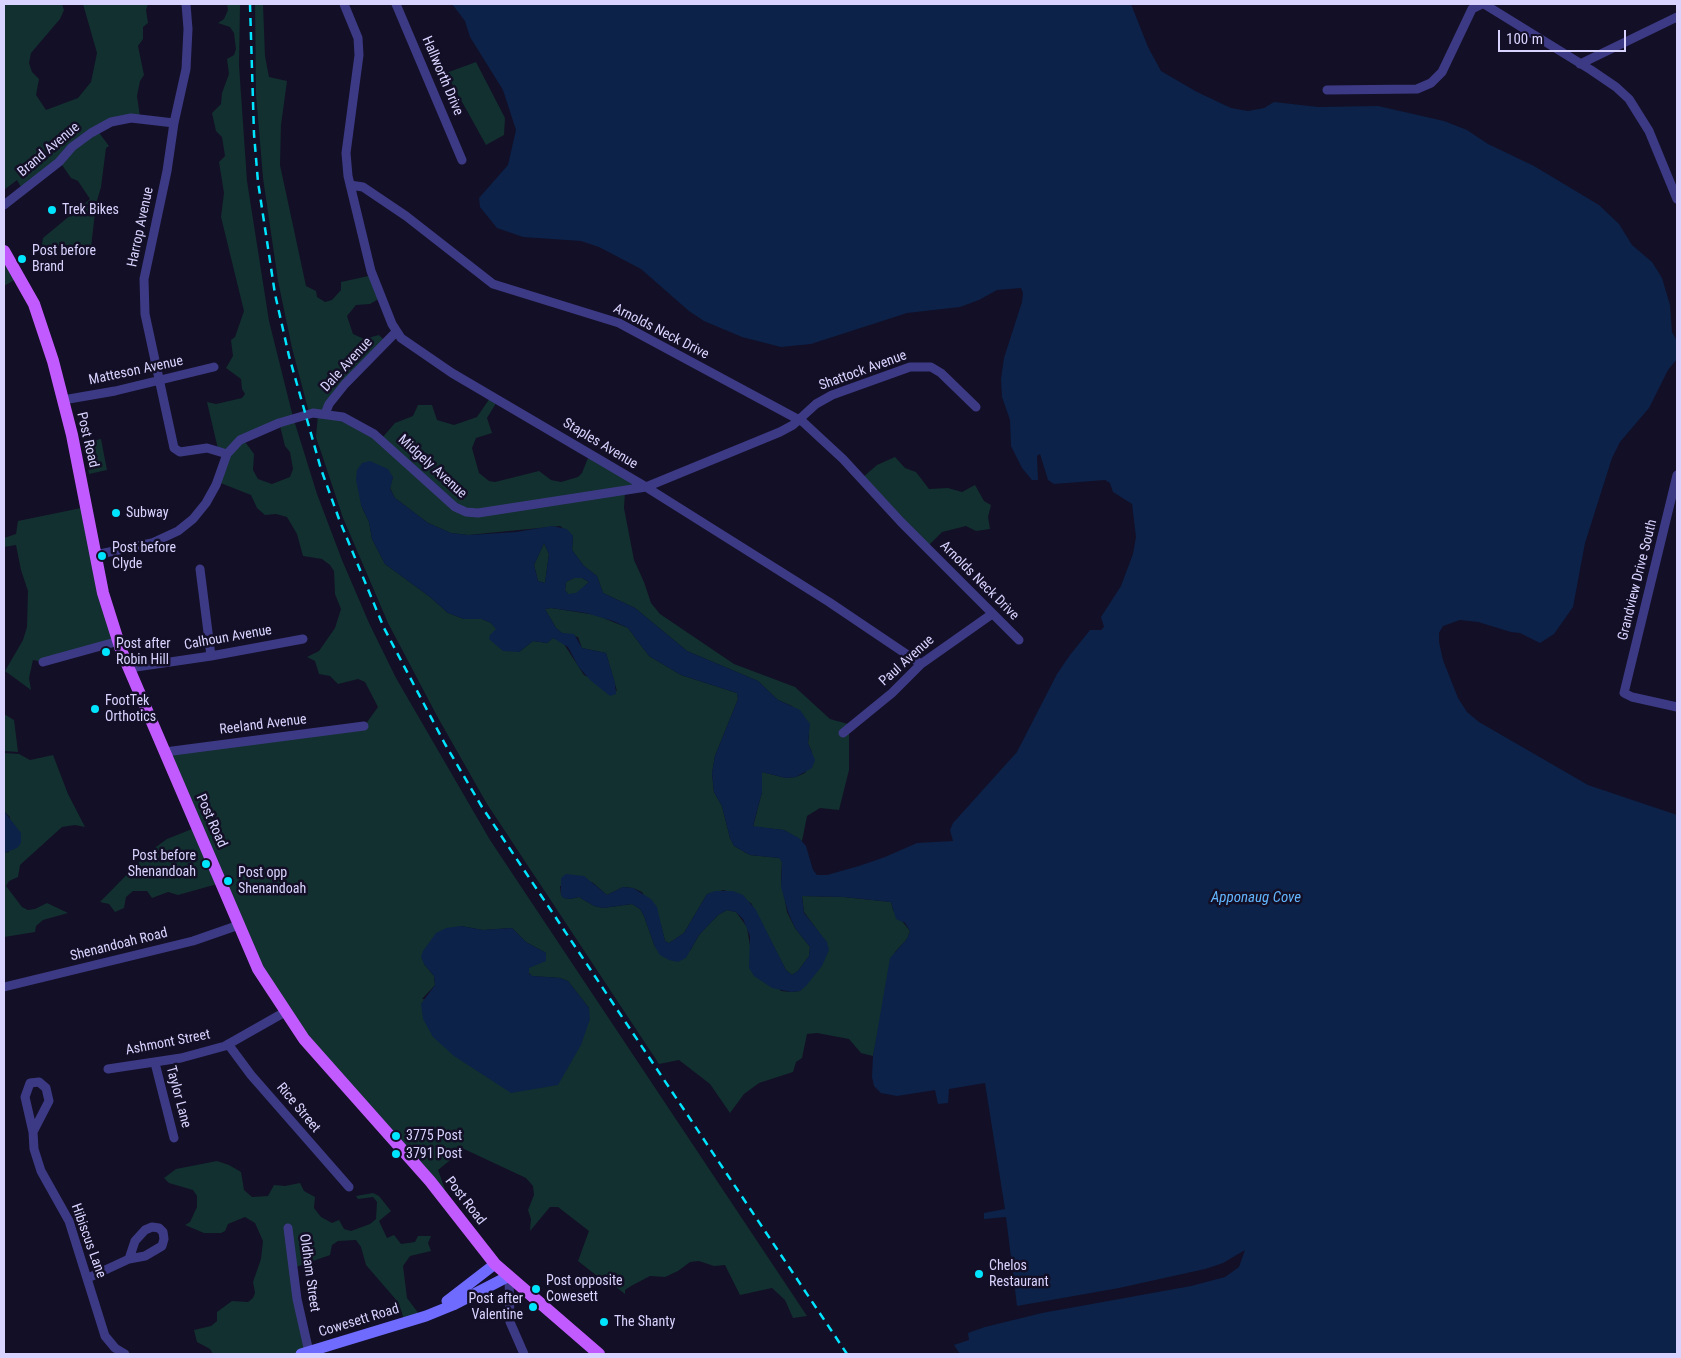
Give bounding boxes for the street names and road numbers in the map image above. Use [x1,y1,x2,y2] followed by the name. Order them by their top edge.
[418,34,466,118] street label: Hallworth Drive
[15,119,83,181] street label: Brand Avenue
[124,186,158,268] street label: Harrop Avenue
[610,301,712,363] street label: Arnolds Neck Drive
[318,334,376,396] street label: Dale Avenue
[817,347,909,395] street label: Shattock Avenue
[87,353,185,389] street label: Matteson Avenue
[72,411,102,469] street label: Post Road
[559,415,641,473] street label: Staples Avenue
[394,432,470,502] street label: Midgely Avenue
[1615,518,1661,642] street label: Grandview Drive South
[936,538,1022,624] street label: Arnolds Neck Drive
[183,622,273,654] street label: Calhoun Avenue
[876,632,938,690] street label: Paul Avenue
[218,711,308,739] street label: Reeland Avenue
[192,792,230,850] street label: Post Road
[69,925,169,965] street label: Shenandoah Road
[124,1027,212,1059] street label: Ashmont Street
[162,1064,194,1130] street label: Taylor Lane
[272,1080,324,1136] street label: Rice Street
[441,1174,489,1228] street label: Post Road
[67,1202,109,1280] street label: Hibiscus Lane
[295,1233,323,1313] street label: Oldham Street
[317,1301,401,1341] street label: Cowesett Road

